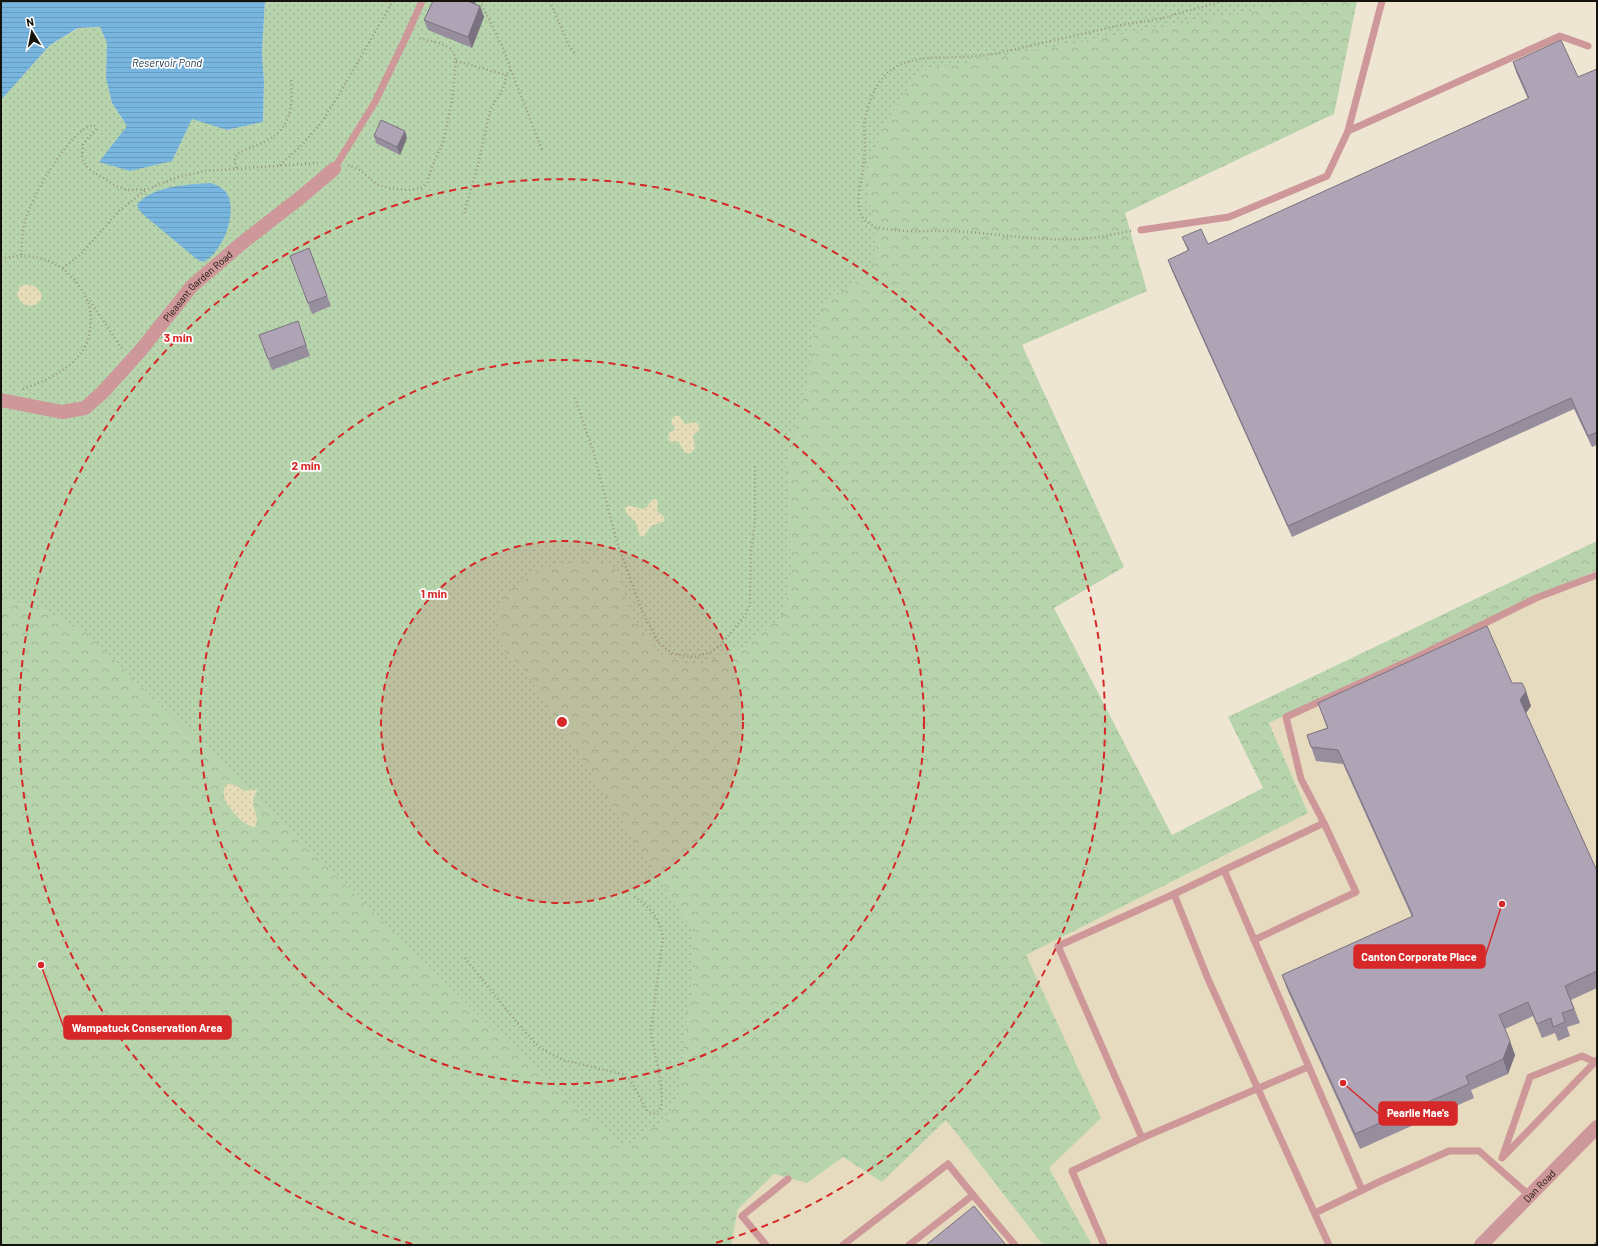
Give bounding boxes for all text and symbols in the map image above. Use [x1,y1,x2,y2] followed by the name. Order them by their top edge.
[12,12,52,52] north arrow
[25,15,35,29] text: N
[132,56,202,69] water label: Reservoir Pond
[160,248,235,324] street label: Pleasant Garden Road
[164,330,192,344] text: 3 min
[292,458,320,472] text: 2 min
[421,586,447,600] text: 1 min
[555,715,569,729] centre of rings
[1354,945,1485,968] callout: Canton Corporate Place
[1361,950,1477,963] text: Canton Corporate Place
[64,1016,231,1039] callout: Wampatuck Conservation Area
[72,1021,222,1034] text: Wampatuck Conservation Area
[1379,1102,1457,1125] callout: Pearlie Mae's
[1387,1106,1450,1119] text: Pearlie Mae's
[1521,1167,1558,1205] street label: Dan Road

